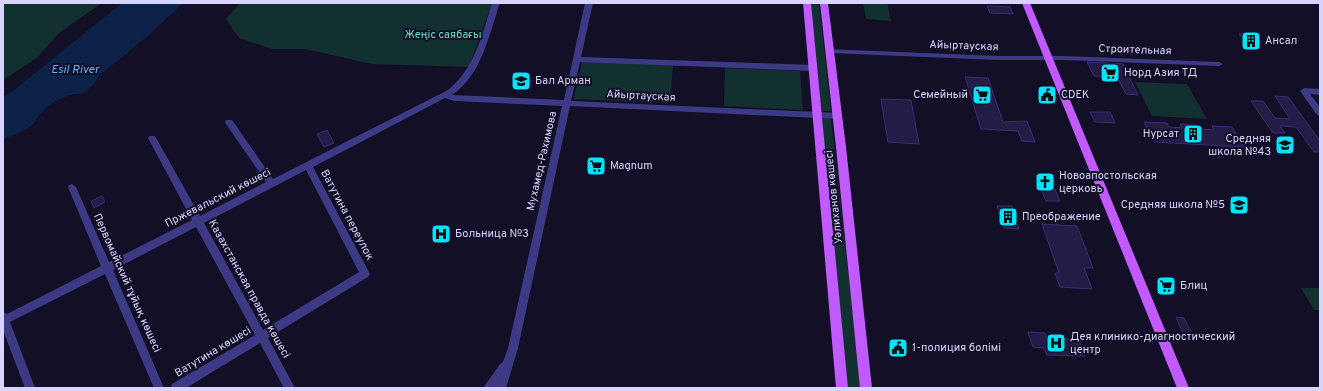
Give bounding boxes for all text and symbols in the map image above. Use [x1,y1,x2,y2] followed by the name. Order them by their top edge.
[404,28,482,42] park label: Жеңіс саябағы
[1240,30,1262,52] building icon: Ансал
[1265,34,1297,48] place label: Ансал
[929,38,999,54] street label: Айыртауская
[1098,42,1172,58] street label: Строительная
[51,62,101,78] water label: Esil River
[1099,62,1121,84] supermarket icon: Норд Азия ТД
[1124,66,1197,80] place label: Норд Азия ТД
[510,70,532,92] school or university icon: Бал Арман
[535,74,591,88] place label: Бал Арман
[971,84,993,106] supermarket icon: Семейный
[1036,84,1058,106] public building icon: CDEK
[606,87,676,105] street label: Айыртауская
[913,88,968,102] place label: Семейный
[1061,88,1089,102] place label: CDEK
[524,110,560,212] street label: Мухамед-Рахимова
[1182,123,1204,145] building icon: Нурсат
[1143,127,1179,141] place label: Нурсат
[1208,132,1271,159] place label: Средняя школа №43
[1274,134,1296,156] school or university icon: Средняя школа №43
[822,149,846,245] street label: Уәлиханов көшесі
[585,155,607,177] supermarket icon: Magnum
[610,159,653,173] place label: Magnum
[163,165,273,231] street label: Пржевальский көшесі
[317,167,377,263] street label: Ватутина переулок
[1059,169,1157,196] place label: Новоапостольская церковь
[1034,171,1056,193] church icon: Новоапостольская церковь
[1228,194,1250,216] school or university icon: Средняя школа №5
[1121,198,1225,212] place label: Средняя школа №5
[997,206,1019,228] building icon: Преображение
[1022,210,1101,224] place label: Преображение
[90,211,164,355] street label: Первомайский тұйық көшесі
[205,217,293,361] street label: Казахстанская правда көшесі
[430,223,452,245] hospital icon: Больница №3
[455,227,529,241] place label: Больница №3
[1155,275,1177,297] supermarket icon: Блиц
[1180,279,1208,293] place label: Блиц
[172,324,254,380] street label: Ватутина көшесі
[1070,330,1235,357] place label: Дея клинико-диагностический центр
[1045,332,1067,354] hospital icon: Дея клинико-диагностический центр
[887,337,909,359] public building icon: 1-полиция болiмi
[912,341,1001,355] place label: 1-полиция болiмi

